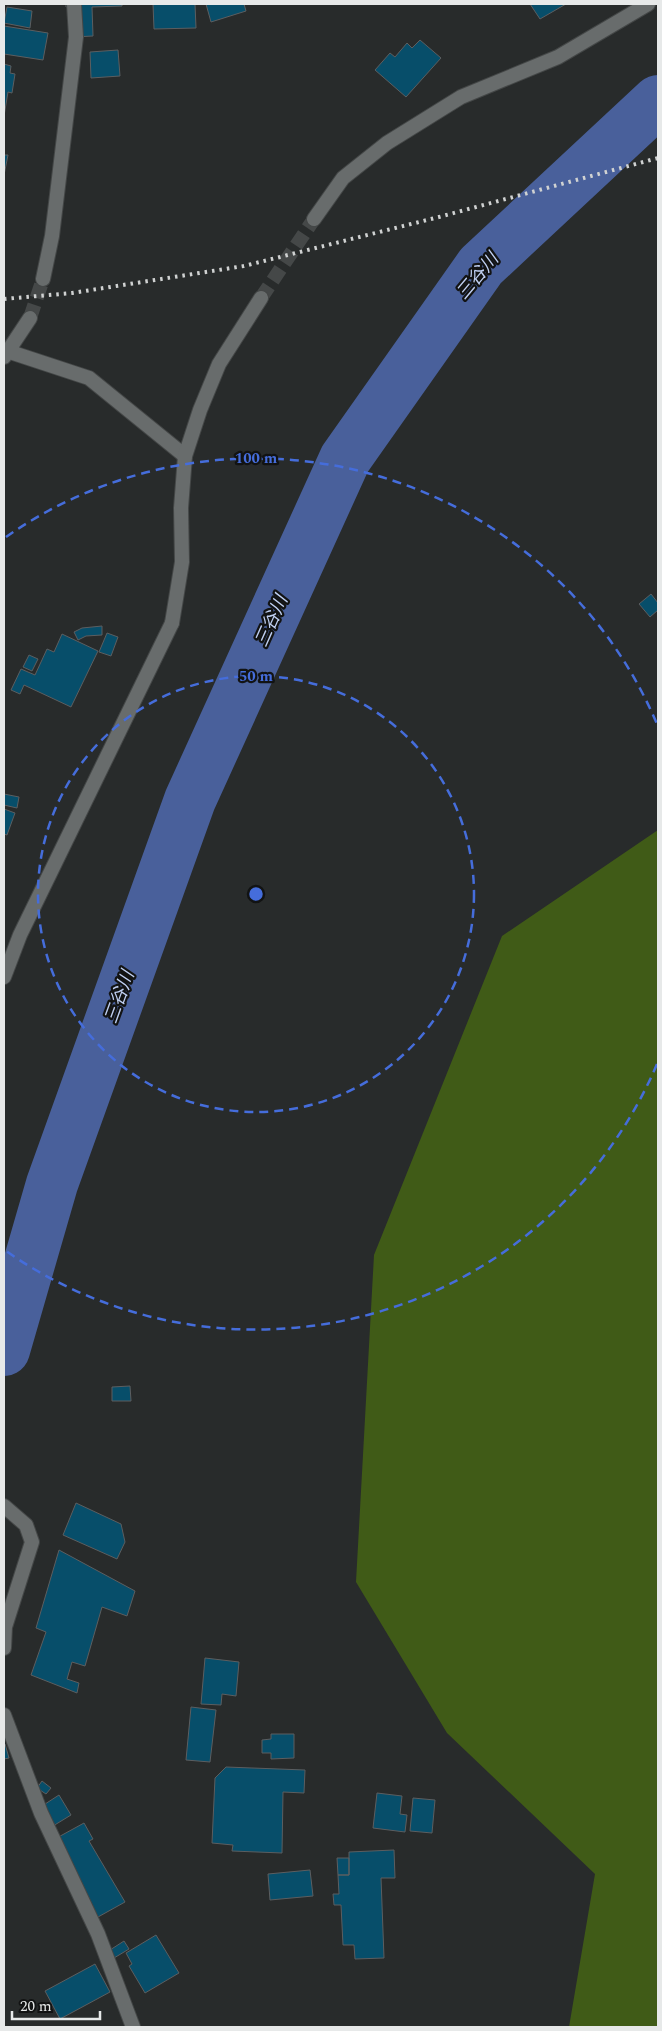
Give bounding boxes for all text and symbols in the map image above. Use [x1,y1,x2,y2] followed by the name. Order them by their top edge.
[450,245,506,306] water label: 三谷川
[235,447,278,470] text: 100 m
[248,589,296,651] water label: 三谷川
[239,665,274,688] text: 50 m
[247,885,265,903] centre of rings
[98,965,142,1027] water label: 三谷川
[12,1988,100,2020] scale bar
[20,1995,52,2018] text: 20 m

